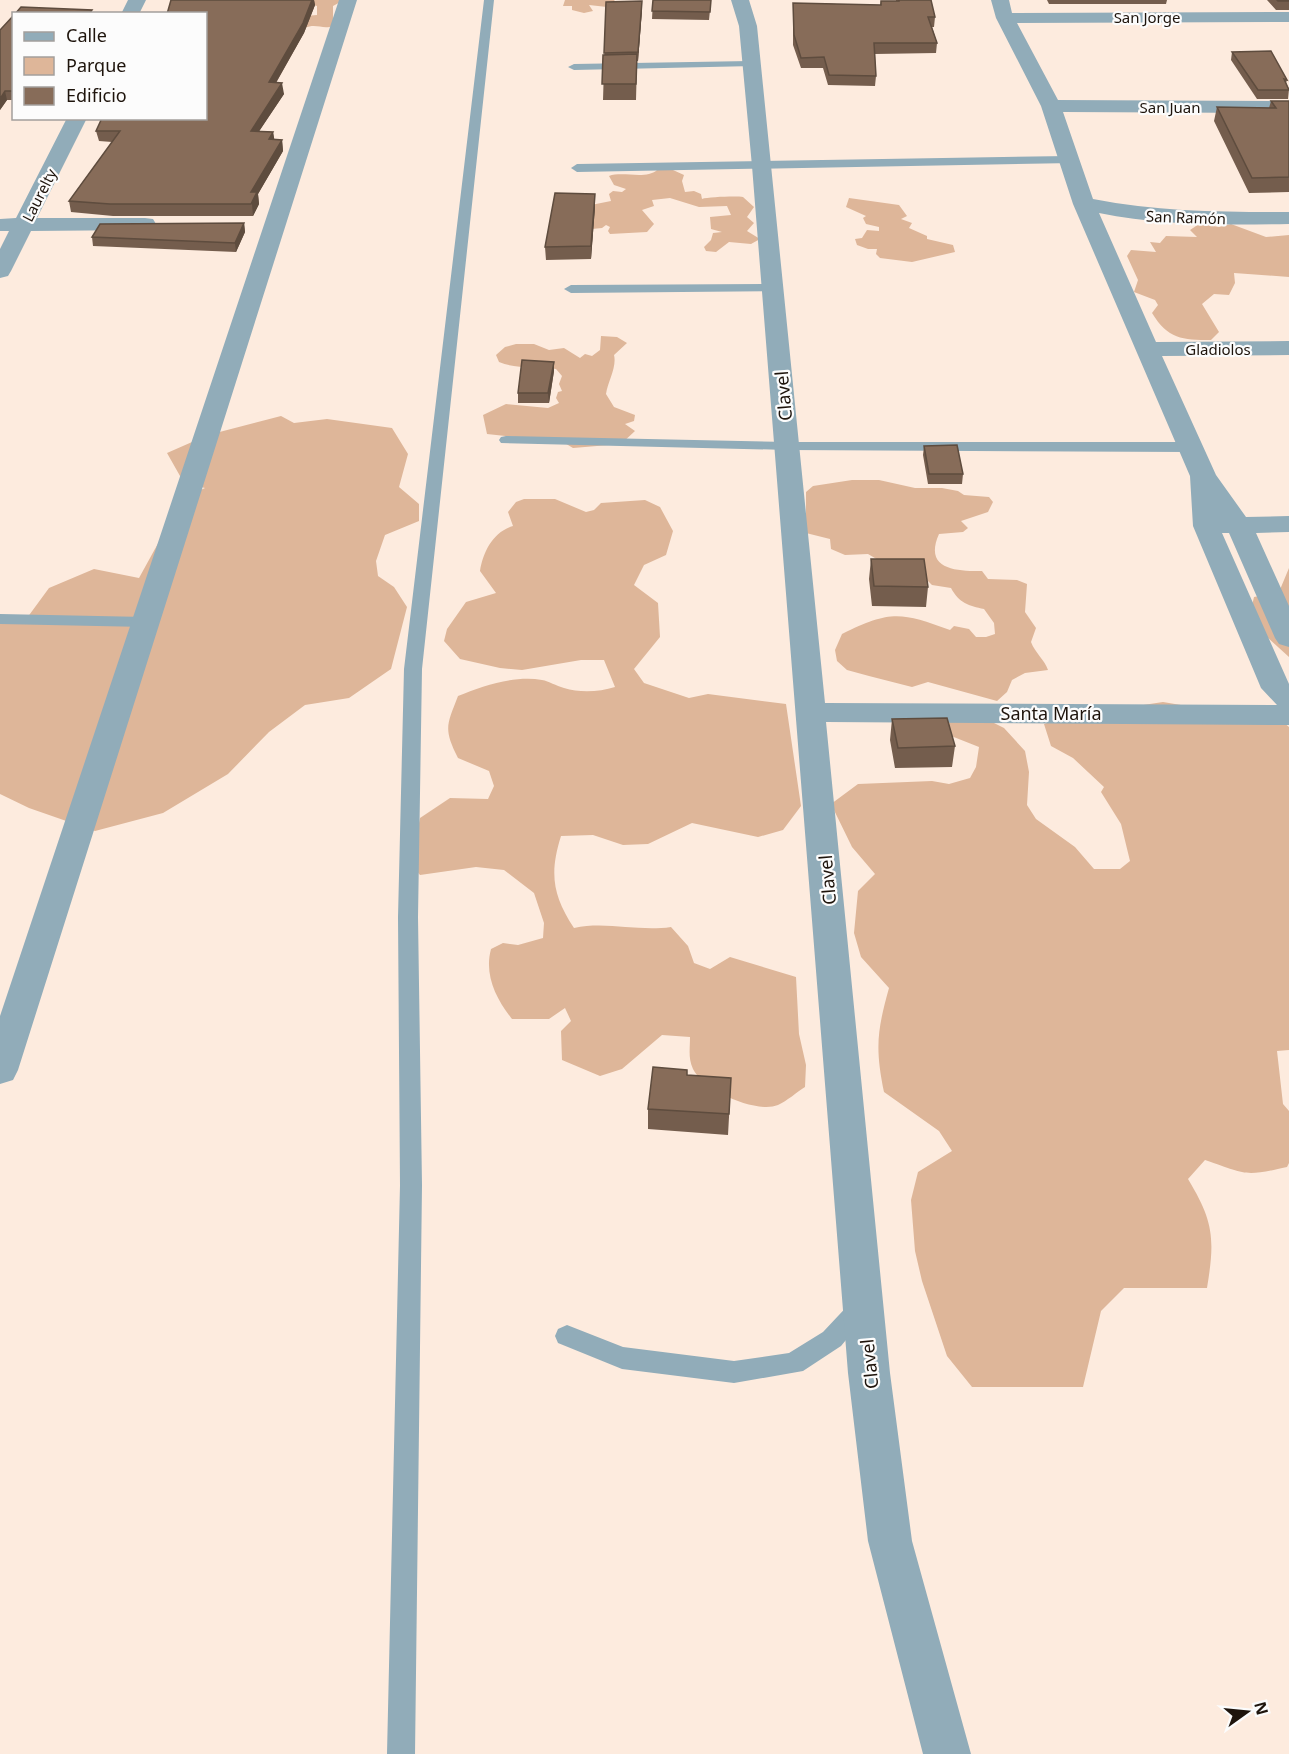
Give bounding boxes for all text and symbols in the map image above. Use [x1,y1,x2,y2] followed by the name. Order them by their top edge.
[1114,7,1180,27] street label: San Jorge
[12,12,207,120] legend
[66,23,107,47] text: Calle
[66,53,126,77] text: Parque
[66,83,127,107] text: Edificio
[1140,97,1200,117] street label: San Juan
[17,165,61,225] street label: Laurelty
[1146,206,1226,228] street label: San Ramón
[1185,339,1251,359] street label: Gladiolos
[769,370,797,422] street label: Clavel
[1001,701,1101,725] street label: Santa María
[813,854,841,906] street label: Clavel
[854,1338,884,1390] street label: Clavel
[1217,1682,1277,1742] north arrow
[1249,1699,1274,1717] text: N

